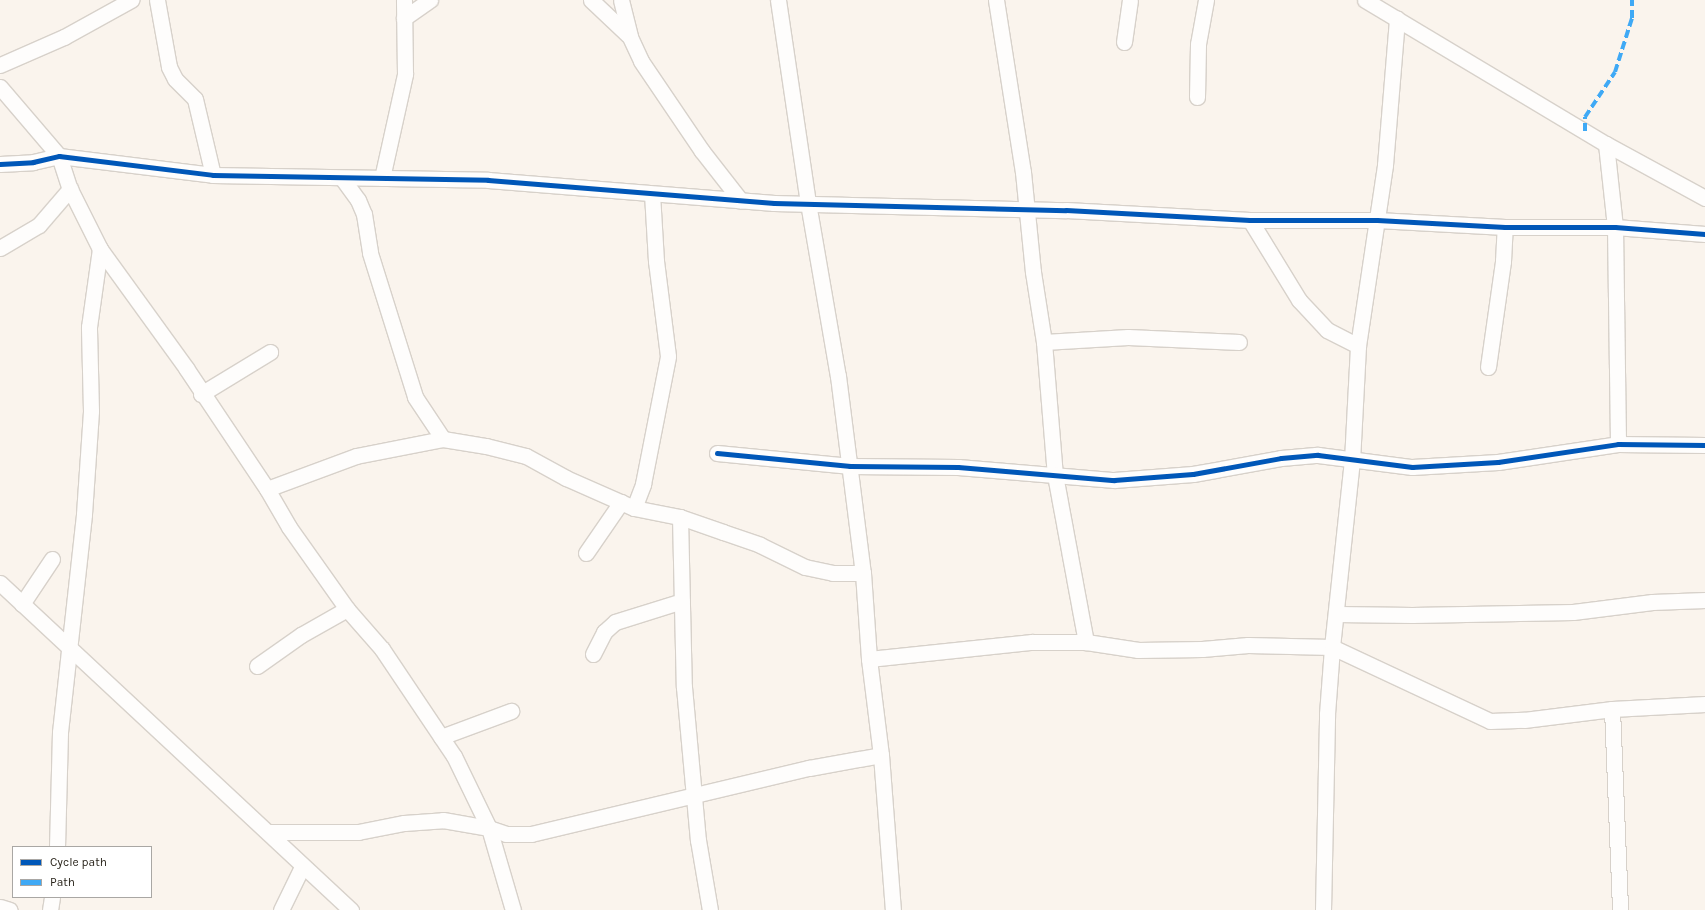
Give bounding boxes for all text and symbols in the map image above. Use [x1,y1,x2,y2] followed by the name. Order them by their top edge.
[12,846,152,898] legend
[50,855,107,869] text: Cycle path
[50,875,75,889] text: Path

